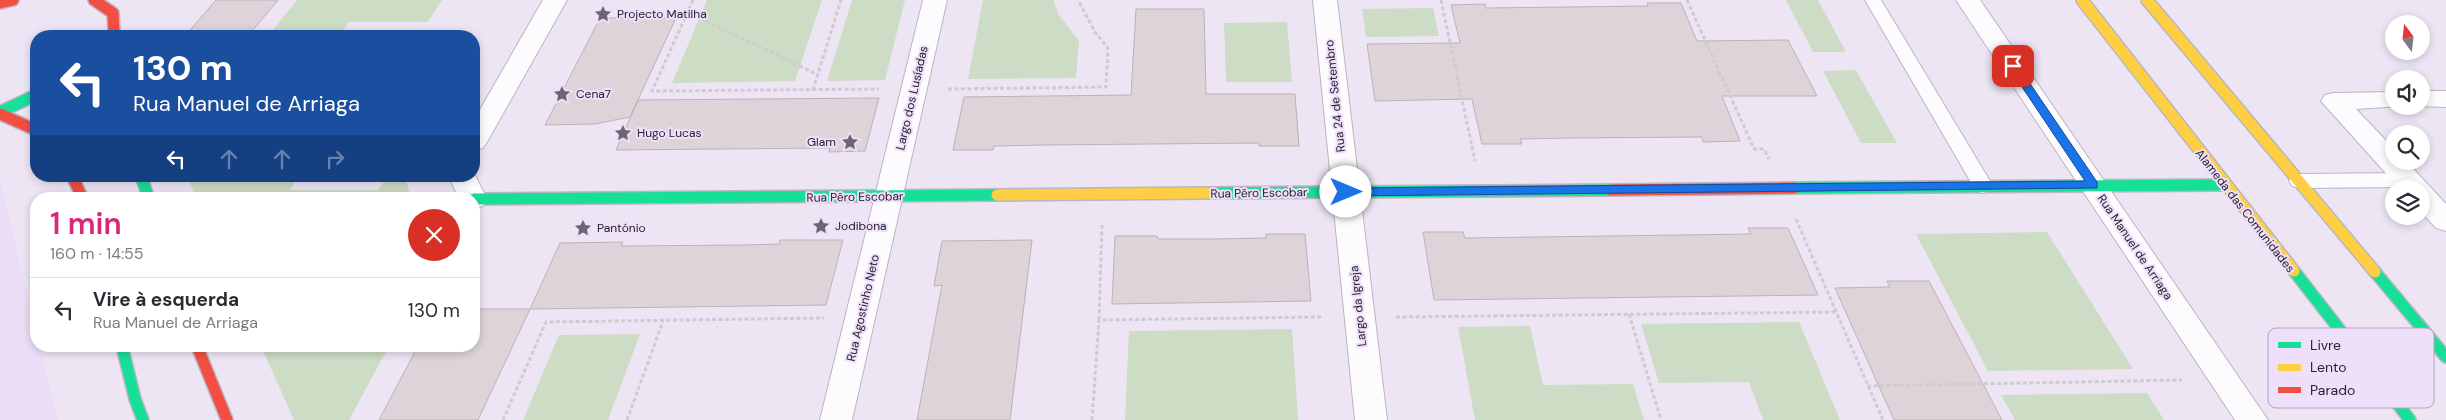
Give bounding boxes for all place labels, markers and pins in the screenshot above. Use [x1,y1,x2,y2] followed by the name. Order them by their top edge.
[593,4,613,24] place icon: Projecto Matilha
[617,6,707,22] place label: Projecto Matilha
[1992,45,2034,87] pin
[552,84,572,104] place icon: Cena7
[576,86,611,102] place label: Cena7
[613,123,633,143] place icon: Hugo Lucas
[637,125,701,141] place label: Hugo Lucas
[840,132,860,152] place icon: Glam
[807,134,836,150] place label: Glam
[811,216,831,236] place icon: Jodibona
[573,218,593,238] place icon: Pantónio
[835,218,887,234] place label: Jodibona
[597,220,646,236] place label: Pantónio

